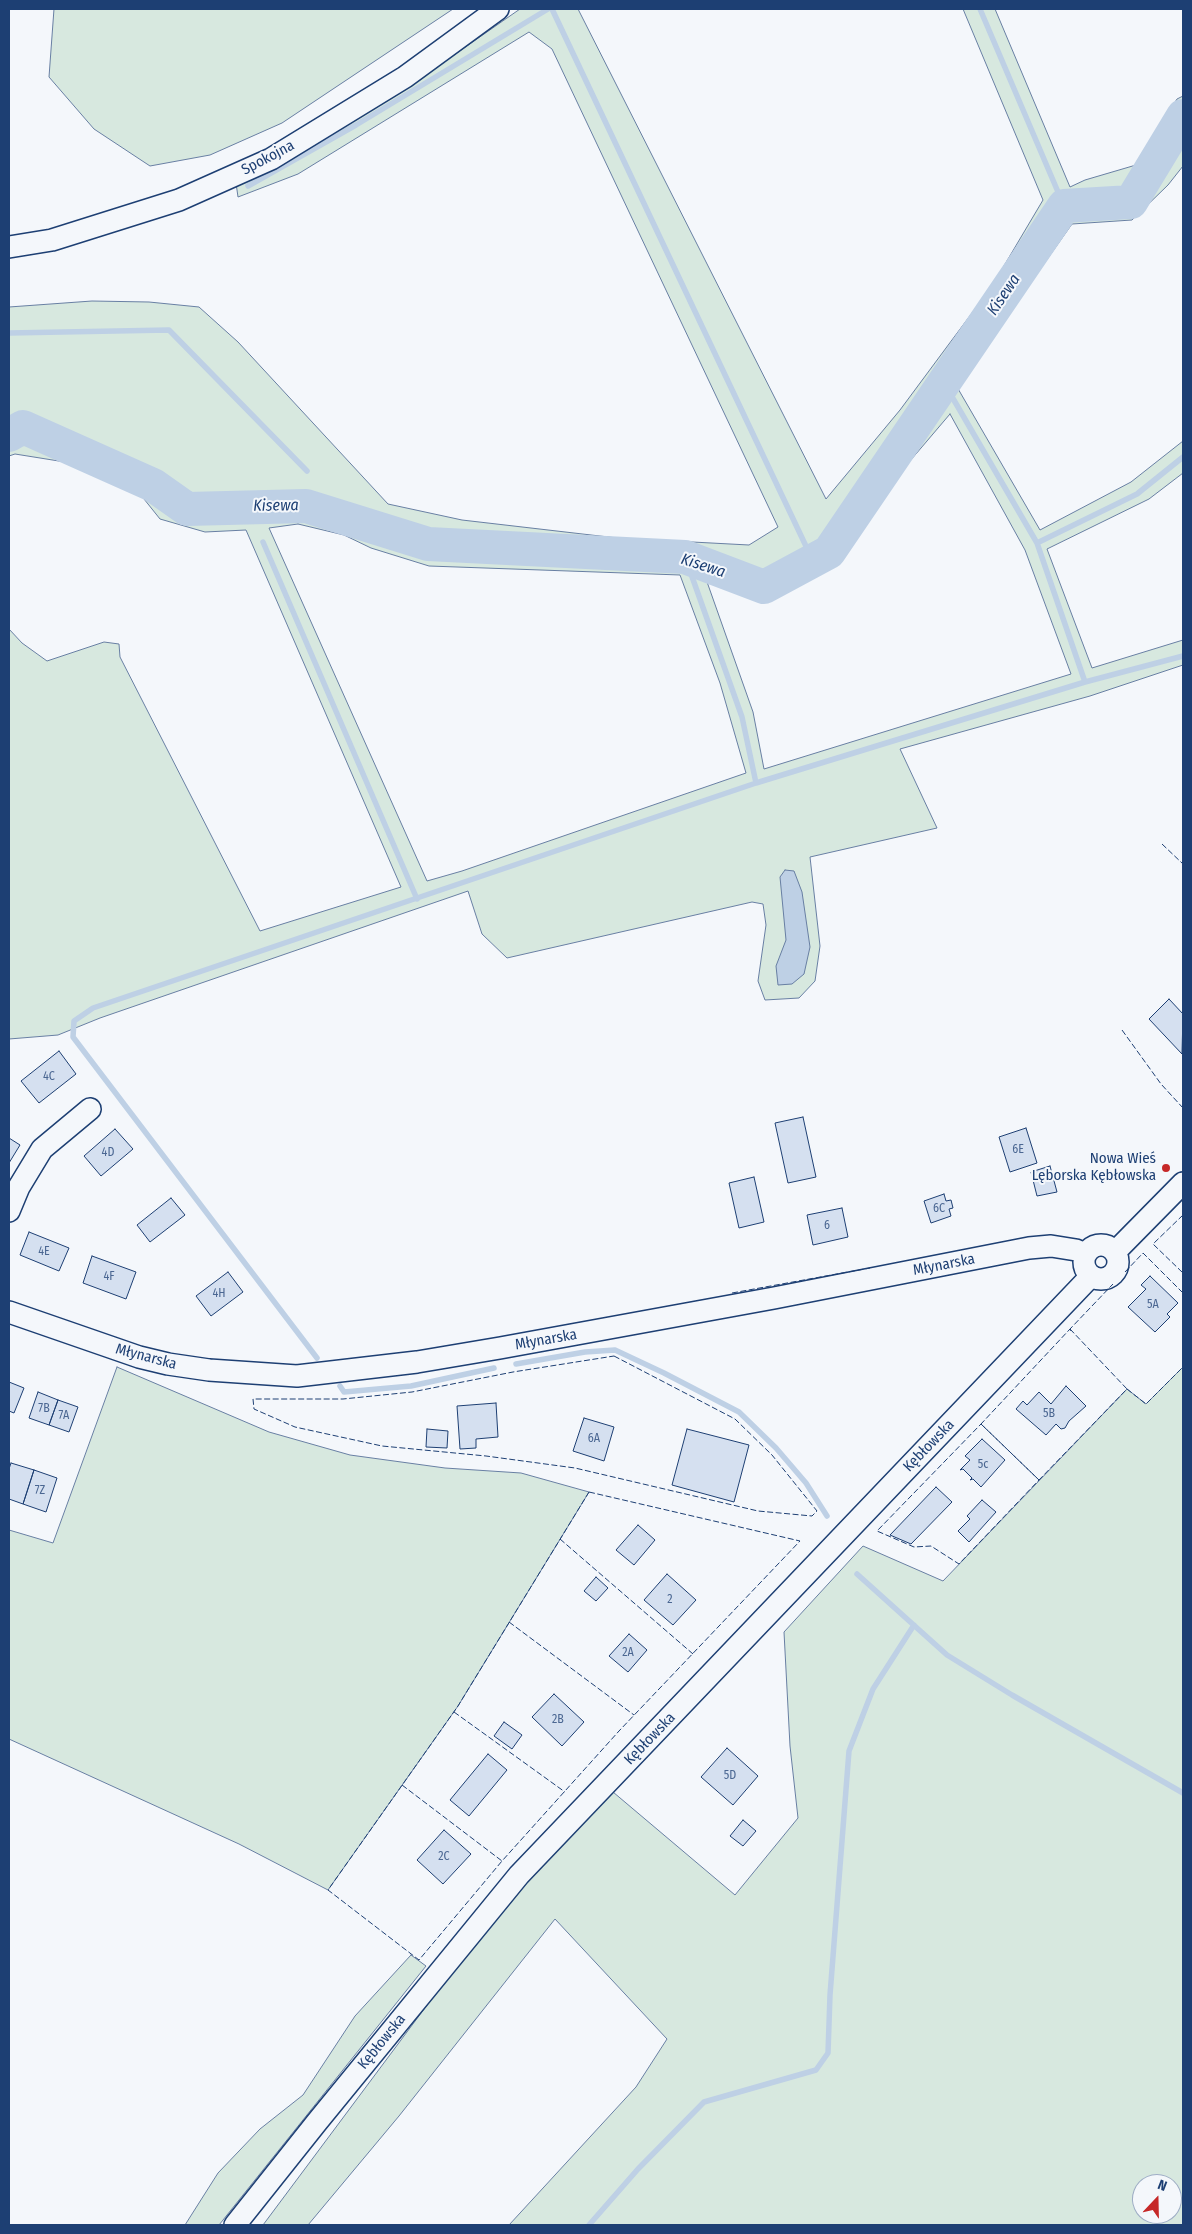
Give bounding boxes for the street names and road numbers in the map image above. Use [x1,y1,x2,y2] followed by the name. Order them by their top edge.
[239,137,297,179] street label: Spokojna
[912,1250,976,1280] street label: Młynarska
[514,1326,578,1354] street label: Młynarska
[113,1340,179,1374] street label: Młynarska
[900,1416,958,1476] street label: Kębłowska
[621,1709,679,1769] street label: Kębłowska
[354,2011,410,2073] street label: Kębłowska

